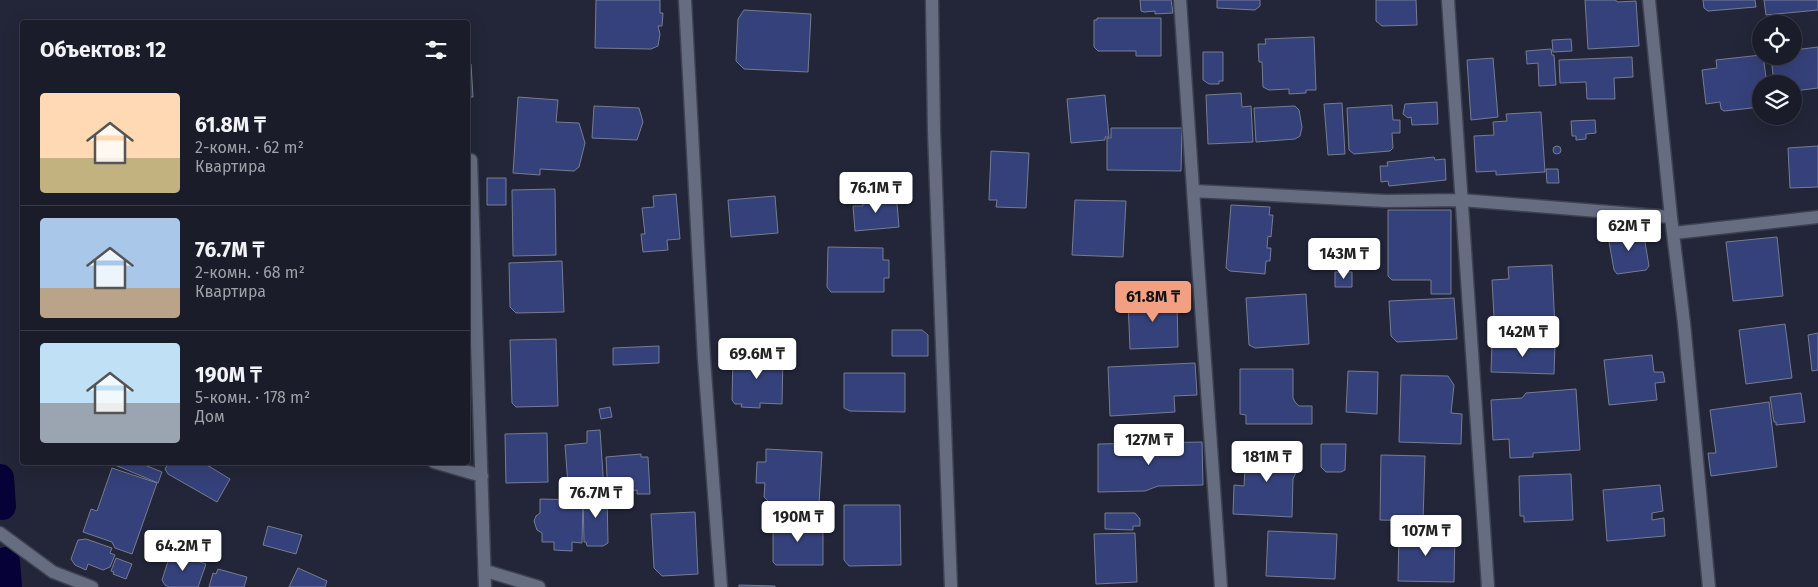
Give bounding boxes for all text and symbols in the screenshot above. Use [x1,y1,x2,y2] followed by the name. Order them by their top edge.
[1752,15,1802,125] map controls
[1752,15,1802,65] button: locate
[422,36,450,64] icon: filters
[40,37,166,63] text: Объектов: 12
[1752,75,1802,125] button: layers
[195,112,266,138] text: 61.8M ₸
[80,113,140,173] icon: home
[195,138,304,157] text: 2-комн. · 62 m²
[195,157,266,176] text: Квартира
[830,172,922,214] pin: 76.1M ₸
[851,178,902,197] text: 76.1M ₸
[1594,210,1664,252] pin: 62M ₸
[1608,216,1650,235] text: 62M ₸
[195,237,264,263] text: 76.7M ₸
[80,238,140,298] icon: home
[1303,238,1385,280] pin: 143M ₸
[1319,244,1369,263] text: 143M ₸
[195,263,305,282] text: 2-комн. · 68 m²
[1107,280,1199,323] pin: 61.8M ₸
[195,282,266,301] text: Квартира
[1126,287,1180,306] text: 61.8M ₸
[1482,316,1564,358] pin: 142M ₸
[1498,322,1548,341] text: 142M ₸
[711,338,803,380] pin: 69.6M ₸
[729,344,785,363] text: 69.6M ₸
[195,362,262,388] text: 190M ₸
[80,363,140,423] icon: home
[195,388,310,407] text: 5-комн. · 178 m²
[195,407,225,426] text: Дом
[1108,424,1190,466] pin: 127M ₸
[1125,430,1173,449] text: 127M ₸
[1226,440,1308,483] pin: 181M ₸
[1243,447,1291,466] text: 181M ₸
[550,476,642,519] pin: 76.7M ₸
[570,483,622,502] text: 76.7M ₸
[757,500,839,543] pin: 190M ₸
[773,507,823,526] text: 190M ₸
[1385,514,1467,557] pin: 107M ₸
[1401,521,1451,540] text: 107M ₸
[137,530,229,572] pin: 64.2M ₸
[155,536,211,555] text: 64.2M ₸

